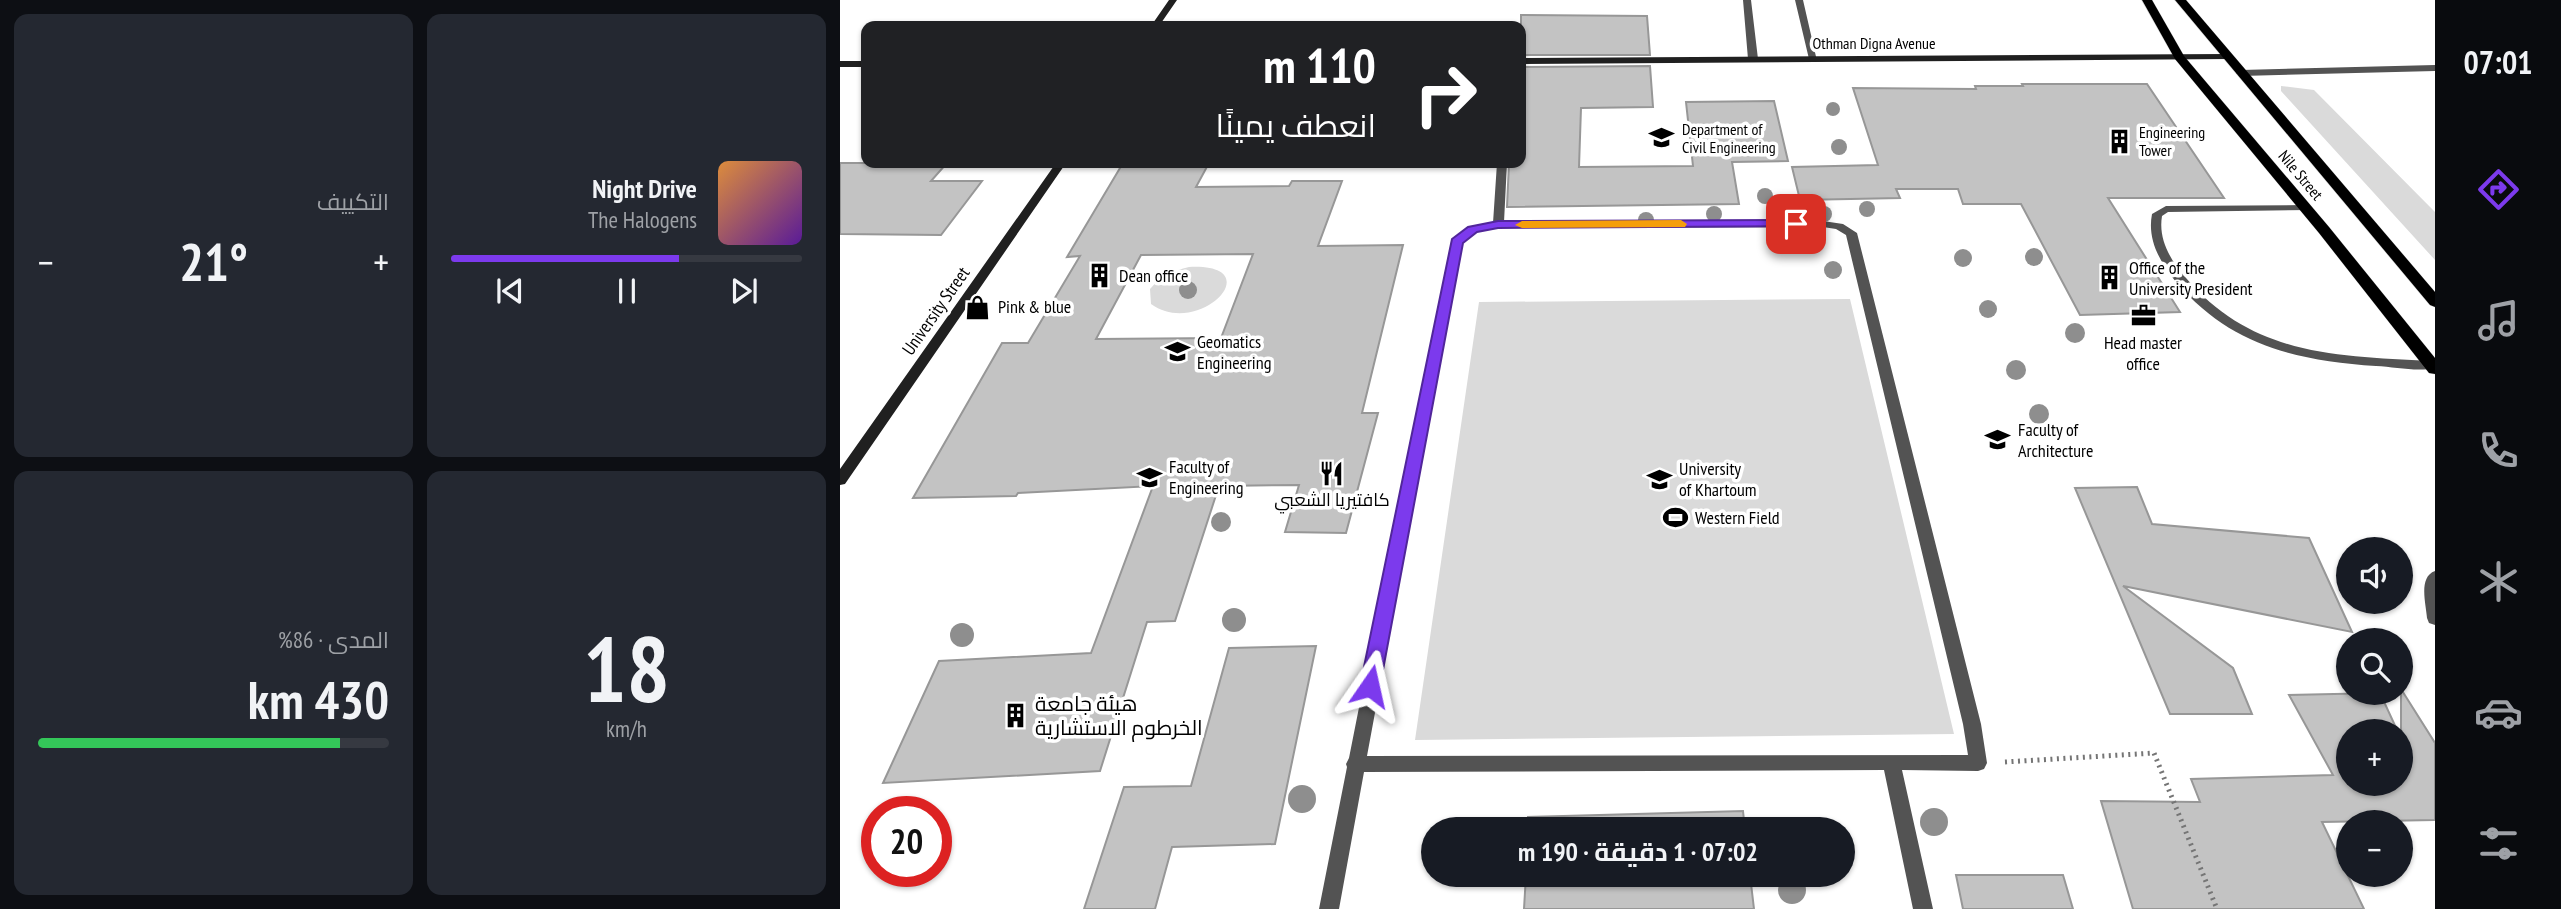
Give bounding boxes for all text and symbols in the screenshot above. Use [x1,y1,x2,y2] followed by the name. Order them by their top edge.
[1263,33,1376,97] text: 110 m
[1812,33,1936,53] street label: Othman Digna Avenue
[2463,41,2533,83] text: 07:01
[1400,49,1491,140] icon: right
[1216,104,1376,146] text: انعطف يمينًا
[1682,119,1776,157] place label: Department of Civil Engineering
[2139,122,2205,160] place label: Engineering Tower
[1648,124,1676,152] school or university icon: Department of Civil Engineering
[2105,127,2133,155] building icon: Engineering Tower
[2274,146,2328,204] street label: Nile Street
[2474,165,2523,214] icon: directions
[592,172,697,205] text: Night Drive
[317,187,389,216] text: التكييف
[1766,194,1826,254] pin
[588,205,697,234] text: The Halogens
[1777,205,1815,243] icon: arrive
[179,228,248,295] text: 21°
[38,237,54,286] text: −
[373,237,389,286] text: +
[2129,256,2253,300] place label: Office of the University President
[897,262,974,359] street label: University Street
[1085,262,1113,290] building icon: Dean office
[1119,264,1188,287] place label: Dean office
[2095,264,2123,292] building icon: Office of the University President
[491,272,529,310] icon: previous
[608,272,646,310] icon: pause
[725,272,763,310] icon: next
[964,293,992,321] shop icon: Pink & blue
[998,295,1071,318] place label: Pink & blue
[2474,296,2523,345] icon: music
[2129,302,2157,330] office icon: Head master office
[1197,330,1271,374] place label: Geomatics Engineering
[2104,331,2182,375] place label: Head master office
[1163,338,1191,366] school or university icon: Geomatics Engineering
[2018,418,2093,462] place label: Faculty of Architecture
[1984,426,2012,454] school or university icon: Faculty of Architecture
[2474,426,2523,475] icon: phone
[1169,455,1243,499] place label: Faculty of Engineering
[1679,457,1757,501] place label: University of Khartoum
[1318,459,1346,487] restaurant icon: كافتيريا الشعبي
[1135,463,1163,491] school or university icon: Faculty of Engineering
[1645,465,1673,493] school or university icon: University of Khartoum
[1274,488,1390,514] place label: كافتيريا الشعبي
[1661,504,1689,532] sports icon: Western Field
[1695,506,1780,529] place label: Western Field
[2336,537,2413,887] map controls
[2336,537,2413,614] button: sound
[2474,557,2523,606] icon: climate
[583,609,670,727] text: 18
[278,625,389,654] text: المدى · 86%
[2336,628,2413,705] button: search
[1333,649,1407,723] position arrow
[248,666,389,733] text: 430 km
[2474,688,2523,737] icon: car
[1035,690,1203,742] place label: هيئة جامعة الخرطوم الاستشارية
[1001,702,1029,730] building icon: هيئة جامعة الخرطوم الاستشارية
[606,714,647,743] text: km/h
[2336,719,2413,796] button: +
[861,796,952,887] speed limit sign: 20
[2336,810,2413,887] button: −
[2474,819,2523,868] icon: filters
[1518,835,1758,868] text: 07:02 · 1 دقيقة · 190 m

